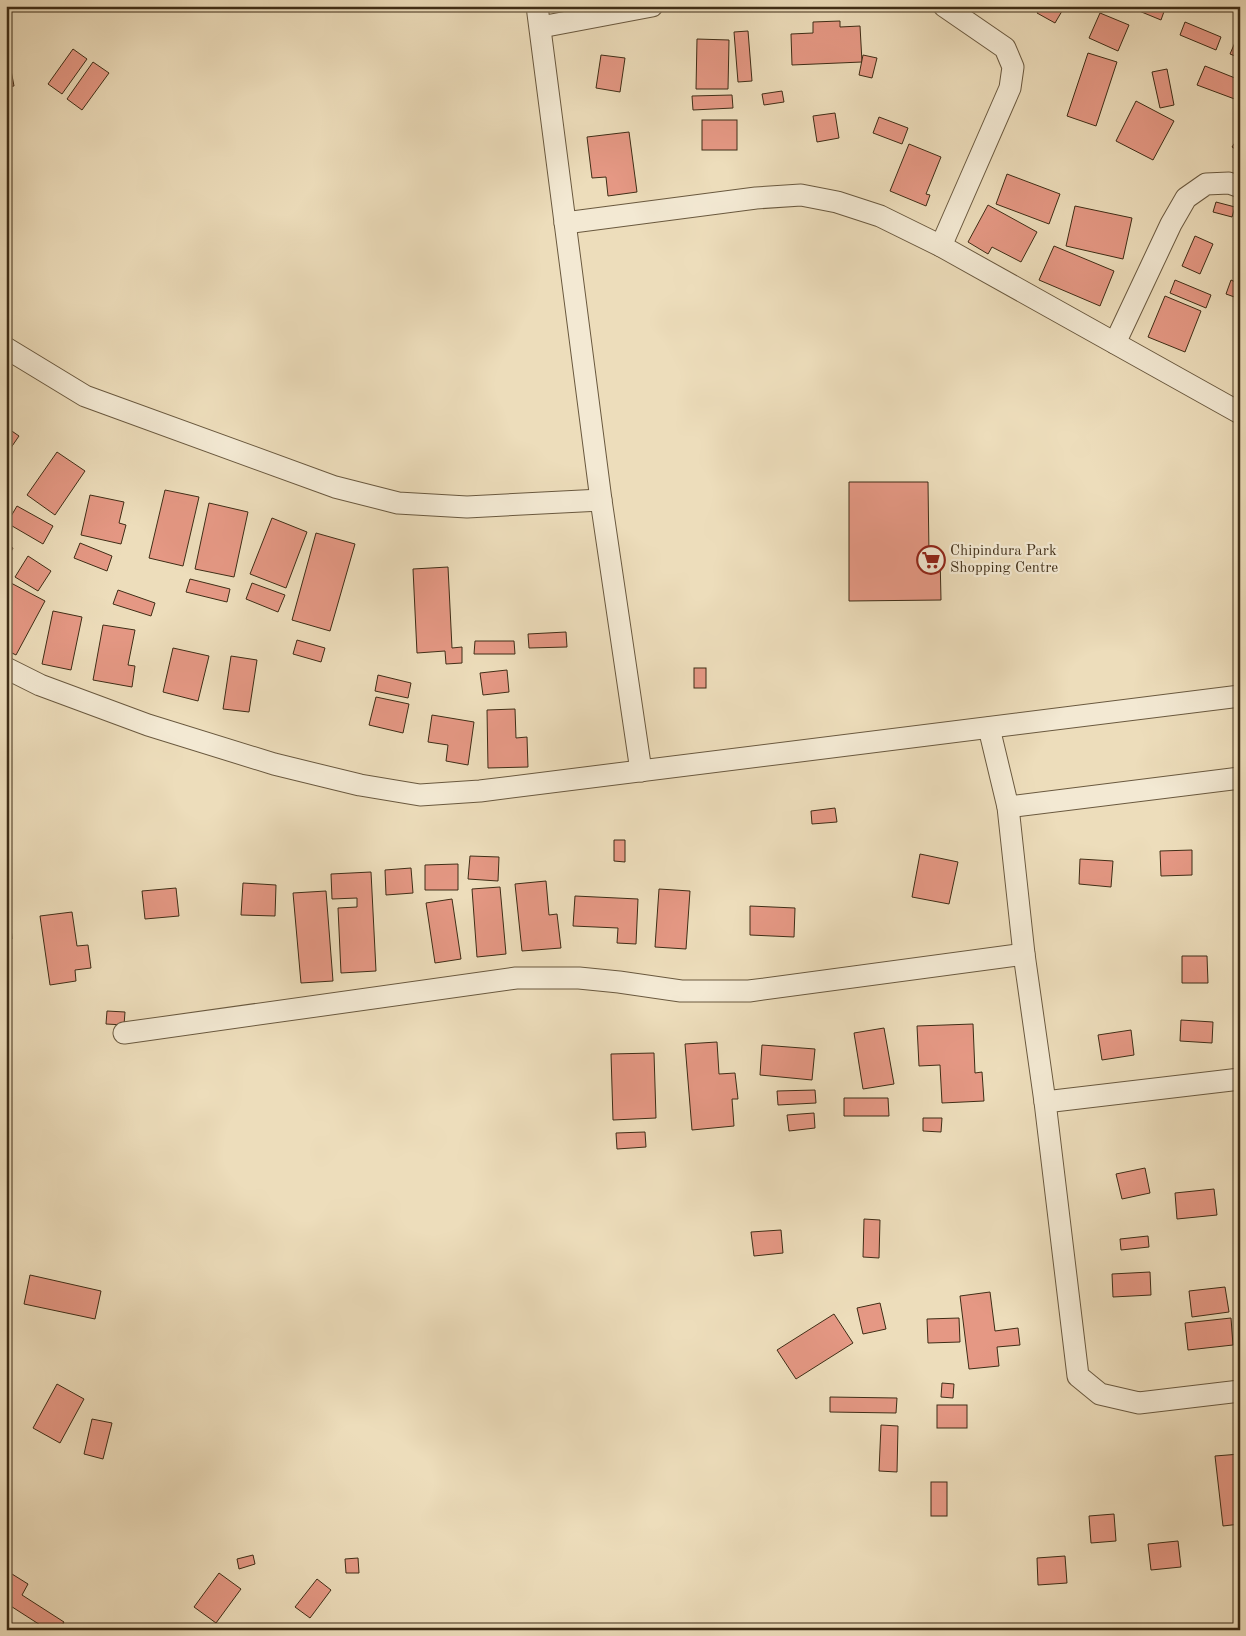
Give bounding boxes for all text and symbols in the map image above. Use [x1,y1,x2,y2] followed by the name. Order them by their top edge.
[950,544,1058,576] place label: Chipindura Park Shopping Centre
[916,545,946,575] supermarket icon: Chipindura Park Shopping Centre

